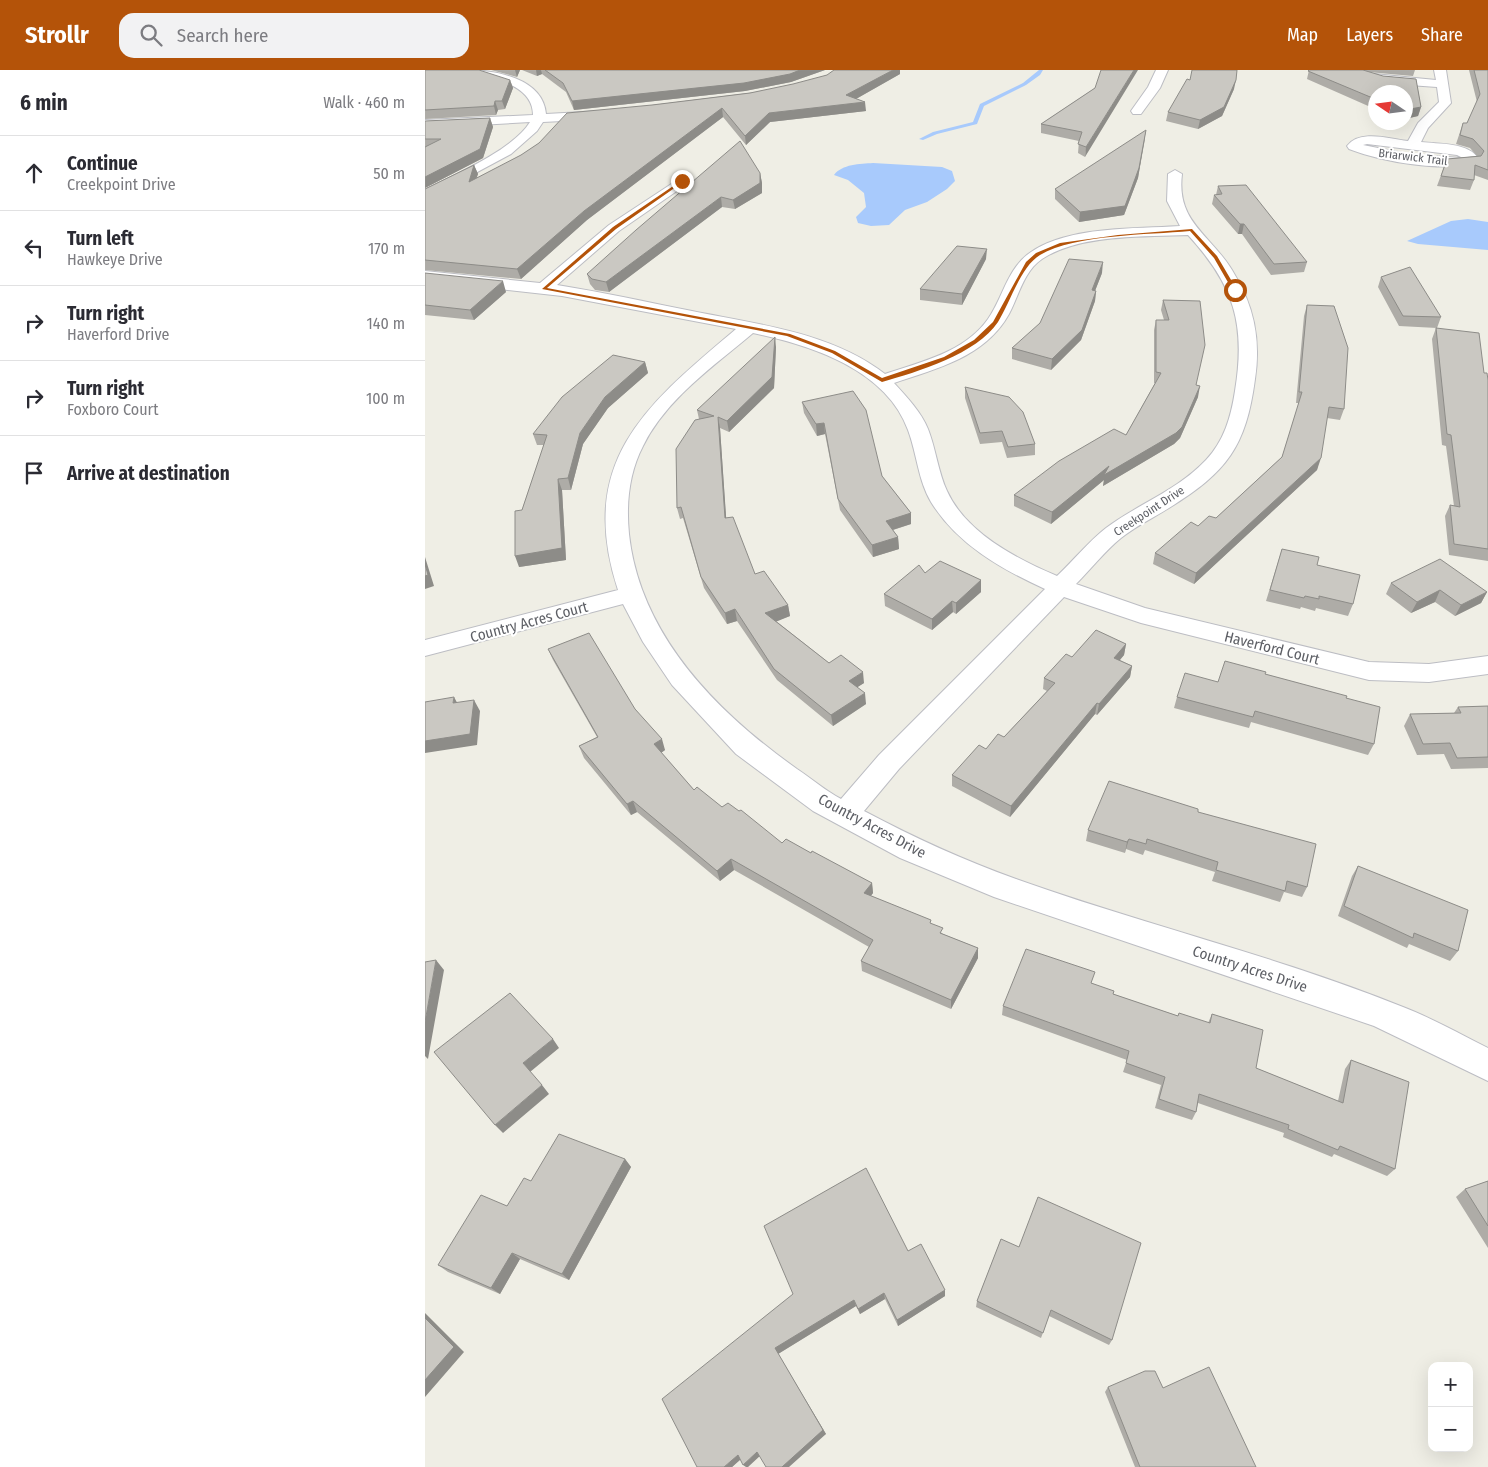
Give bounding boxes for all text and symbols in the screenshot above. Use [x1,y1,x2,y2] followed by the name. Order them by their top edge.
[119,13,469,58] search box
[25,21,89,49] text: Strollr
[137,21,165,49] icon: search
[177,24,268,47] text: Search here
[1287,24,1318,46] text: Map
[1346,24,1393,46] text: Layers
[1421,24,1463,46] text: Share
[1368,85,1413,130] north arrow
[20,90,68,116] text: 6 min
[323,93,405,112] text: Walk · 460 m
[1378,146,1448,168] street label: Briarwick Trail
[67,152,138,175] text: Continue
[20,159,48,187] icon: ahead
[373,164,405,183] text: 50 m
[671,170,694,193] route end
[67,175,176,194] text: Creekpoint Drive
[67,227,134,250] text: Turn left
[20,234,48,262] icon: left
[368,239,405,258] text: 170 m
[67,250,163,269] text: Hawkeye Drive
[1224,279,1247,302] route start
[67,302,144,325] text: Turn right
[20,309,48,337] icon: right
[367,314,405,333] text: 140 m
[67,325,169,344] text: Haverford Drive
[67,377,144,400] text: Turn right
[20,384,48,412] icon: right
[366,389,405,408] text: 100 m
[67,400,158,419] text: Foxboro Court
[20,459,48,487] icon: arrive
[67,462,230,485] text: Arrive at destination
[1111,483,1187,539] street label: Creekpoint Drive
[468,598,590,646] street label: Country Acres Court
[1223,627,1322,669] street label: Haverford Court
[815,790,929,862] street label: Country Acres Drive
[1190,942,1310,996] street label: Country Acres Drive
[1428,1362,1473,1452] map controls
[1428,1362,1473,1407] button: +
[1428,1407,1473,1452] button: −

